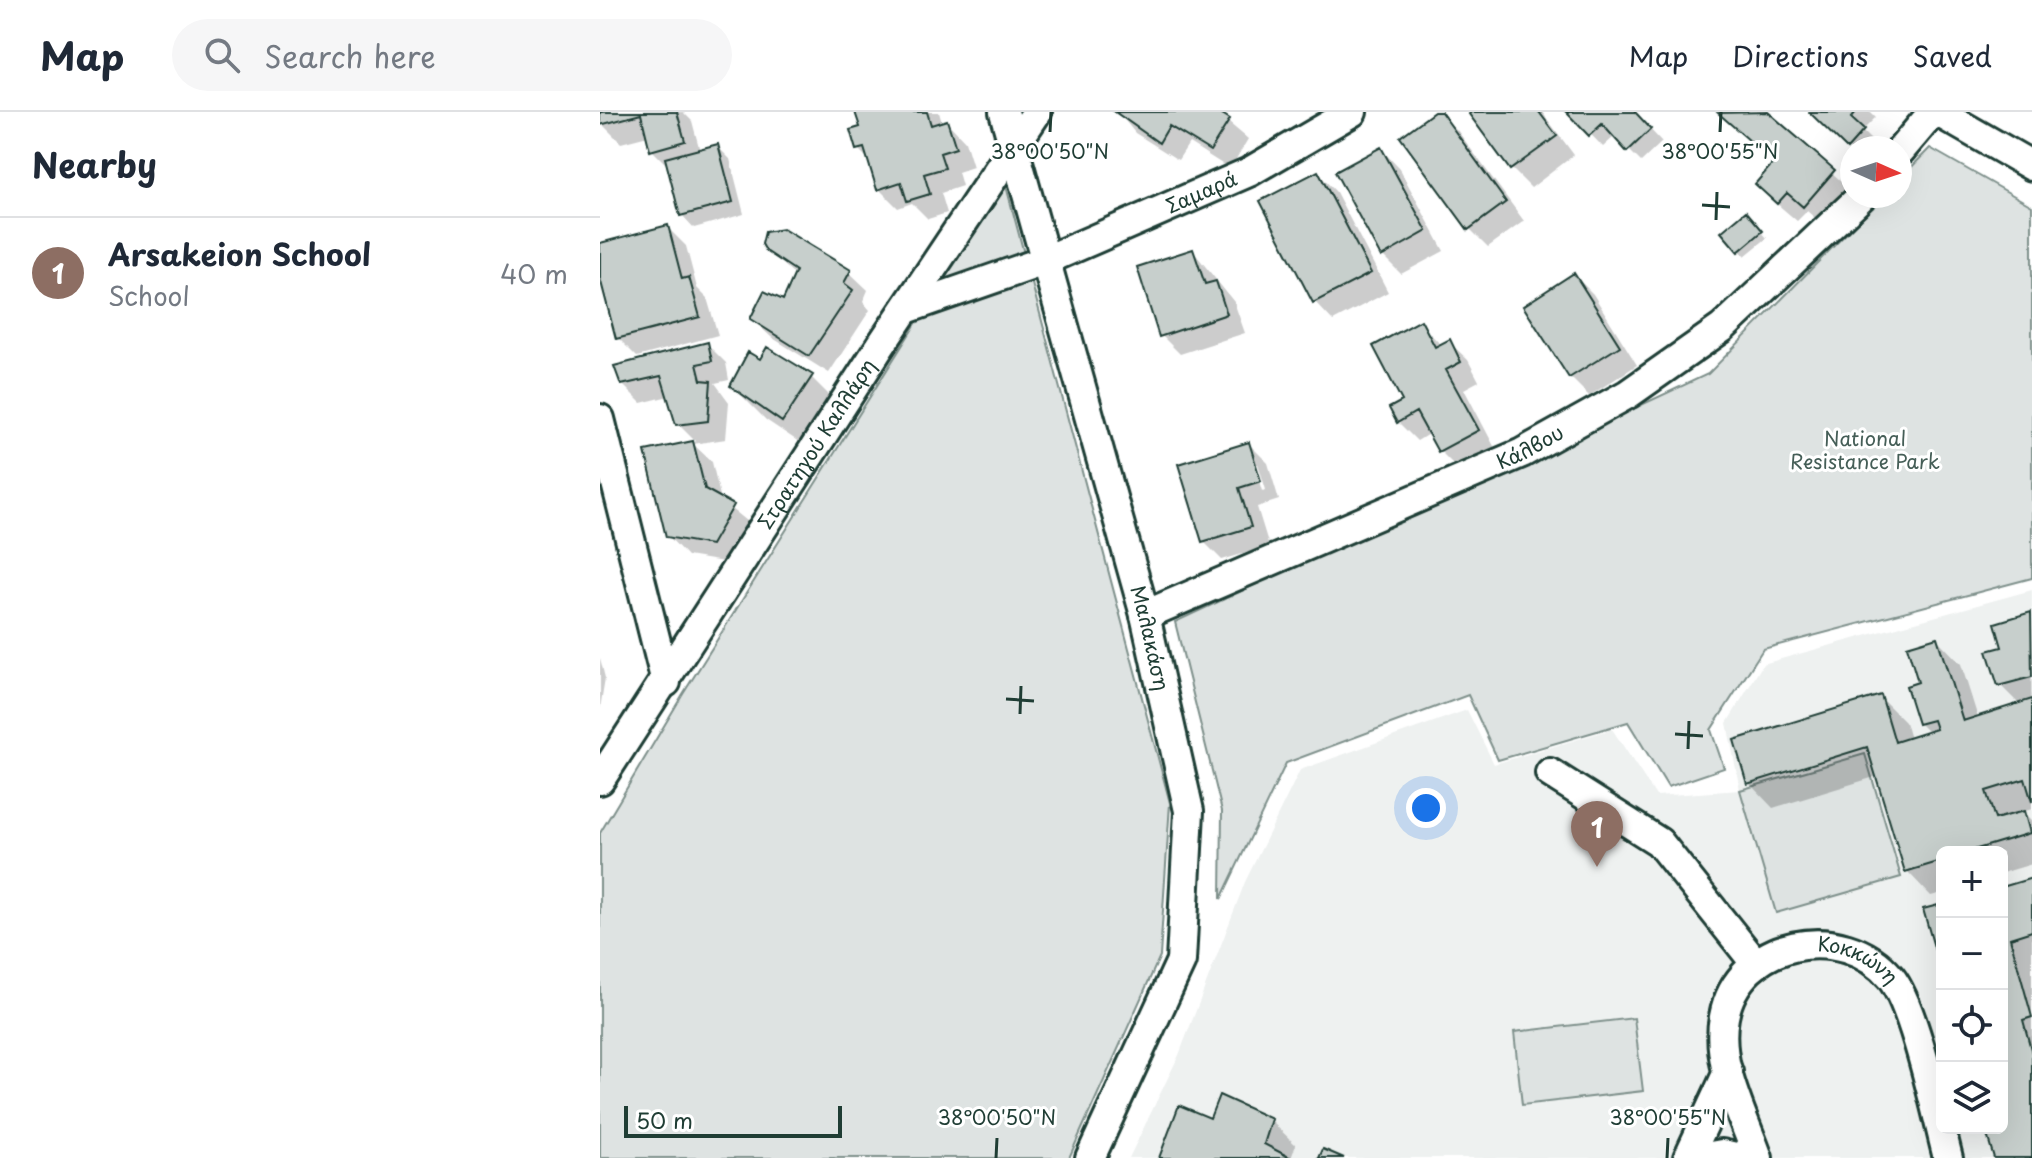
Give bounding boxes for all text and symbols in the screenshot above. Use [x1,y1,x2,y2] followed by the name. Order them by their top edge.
[172,19,732,91] search box
[40,27,124,84] text: Map
[200,33,244,77] icon: search
[264,33,436,78] text: Search here
[1629,34,1688,77] text: Map
[1732,34,1869,77] text: Directions
[1913,34,1992,77] text: Saved
[991,136,1109,166] text: 38°00'50"N
[1662,136,1778,166] text: 38°00'55"N
[1840,136,1912,208] north arrow
[32,138,157,190] text: Nearby
[1161,163,1242,220] street label: Σαμαρά
[108,231,371,276] text: Arsakeion School
[52,254,64,293] text: 1
[500,254,568,293] text: 40 m
[108,276,190,315] text: School
[750,352,882,535] street label: Στρατηγού Καλλάρη
[1491,417,1569,476] street label: Κάλβου
[1790,423,1940,476] park label: National Resistance Park
[1123,582,1178,693] street label: Μαλακάση
[1406,788,1446,828] your location
[1571,801,1623,867] pin: 1
[1936,846,2008,1134] map controls
[1936,846,2008,918] button: +
[1936,918,2008,990] button: −
[1817,928,1906,990] street label: Κοκκώνη
[1936,990,2008,1062] button: locate
[1936,1062,2008,1134] button: layers
[624,1102,842,1138] scale bar
[938,1102,1056,1132] text: 38°00'50"N
[1610,1102,1726,1132] text: 38°00'55"N
[636,1103,693,1136] text: 50 m

